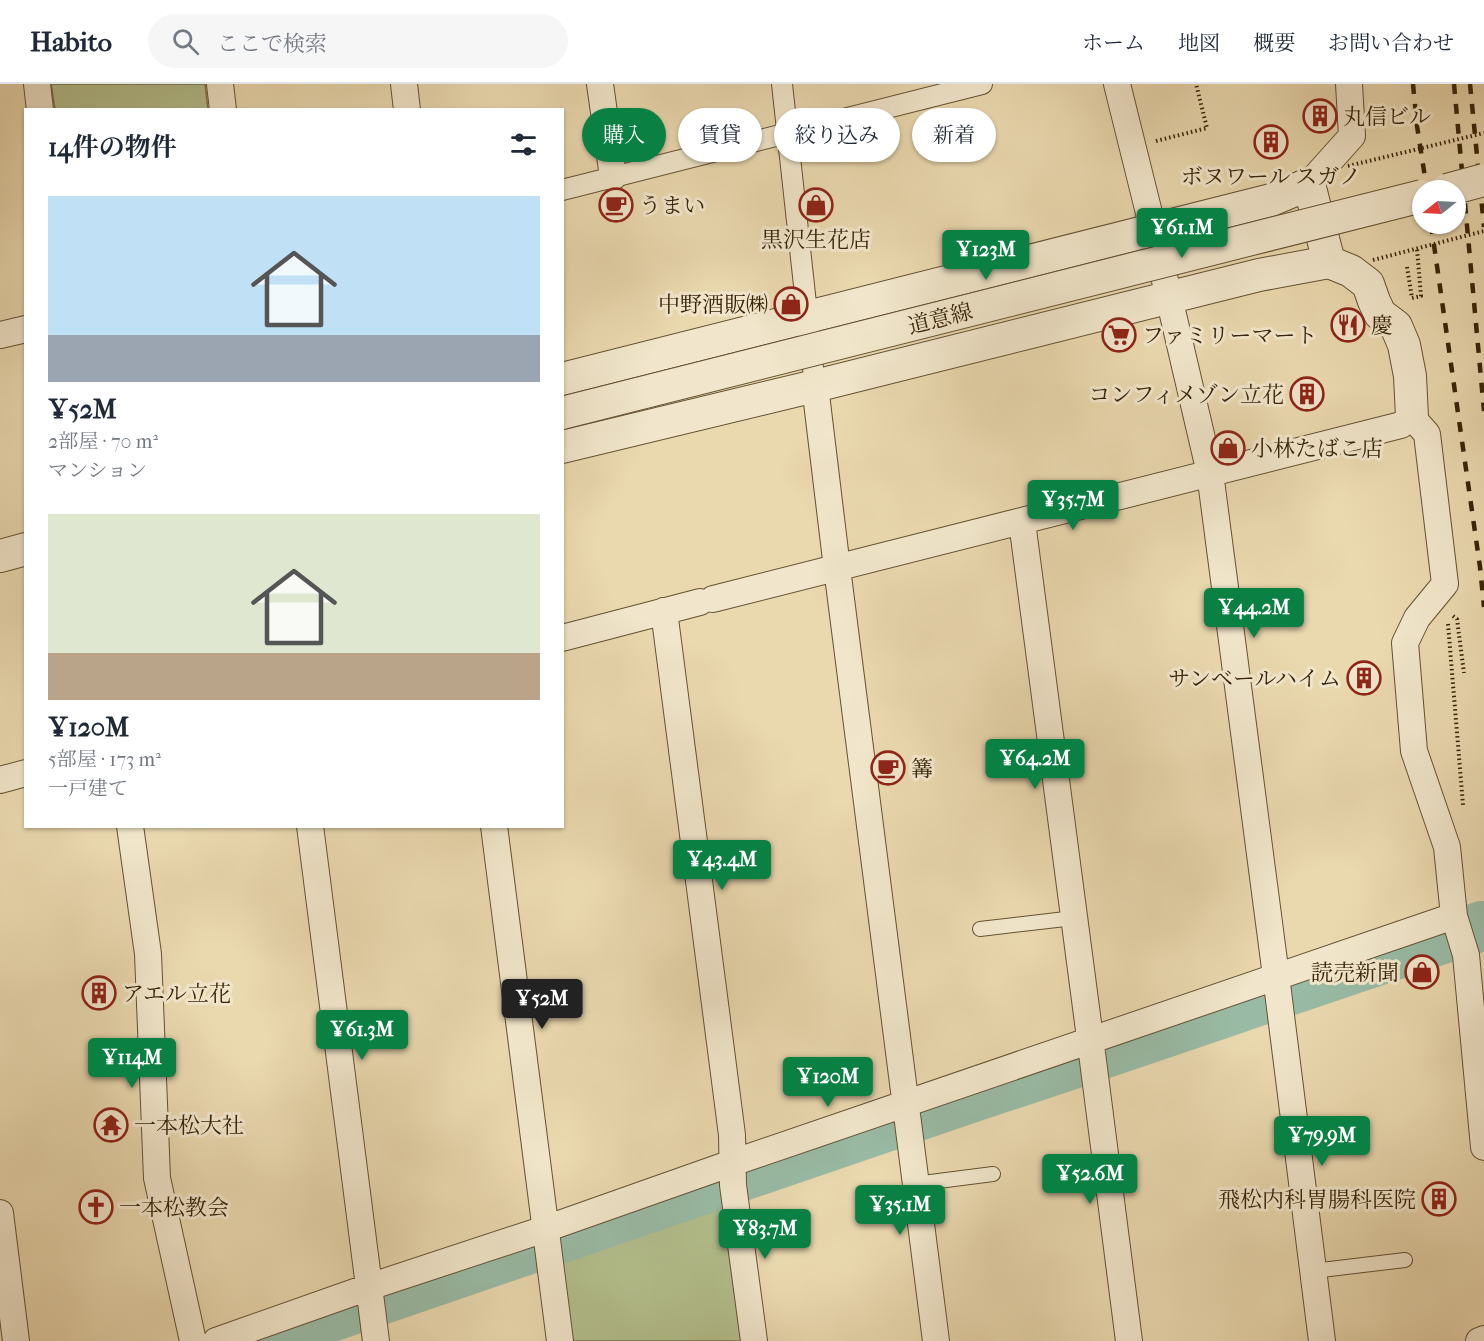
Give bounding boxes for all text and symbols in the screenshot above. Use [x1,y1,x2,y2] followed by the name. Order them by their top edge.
[148,14,568,68] search box
[30,25,112,58] text: Habito
[169,25,202,58] icon: search
[217,31,327,57] text: ここで検索
[1082,31,1145,55] text: ホーム
[1178,31,1220,55] text: 地図
[1253,31,1295,55] text: 概要
[1328,31,1454,55] text: お問い合わせ
[1302,98,1338,134] building icon: 丸信ビル
[1343,104,1431,130] place label: 丸信ビル
[582,108,666,162] chip: 購入
[678,108,762,162] chip: 賃貸
[774,108,900,162] chip: 絞り込み
[912,108,996,162] chip: 新着
[1253,124,1289,160] building icon: ボヌワール スガノ
[507,128,540,161] icon: filters
[48,132,177,163] text: 14件の物件
[1181,164,1361,190] place label: ボヌワール スガノ
[1412,180,1466,234] north arrow
[1412,180,1466,234] map controls
[598,187,634,223] cafe icon: うまい
[798,187,834,223] shop icon: 黒沢生花店
[639,193,705,219] place label: うまい
[1133,208,1231,259] pin: ¥61.1M
[1151,216,1213,239] text: ¥61.1M
[761,227,871,253] place label: 黒沢生花店
[944,230,1028,281] pin: ¥123M
[240,235,348,343] icon: home
[956,238,1016,261] text: ¥123M
[773,286,809,322] shop icon: 中野酒販㈱
[658,292,768,318] place label: 中野酒販㈱
[905,298,975,340] street label: 道意線
[1330,307,1366,343] restaurant icon: 慶
[1371,313,1393,339] place label: 慶
[1101,317,1137,353] supermarket icon: ファミリーマート
[1142,323,1318,349] place label: ファミリーマート
[1289,376,1325,412] building icon: コンフィメゾン立花
[1088,382,1284,408] place label: コンフィメゾン立花
[48,394,117,425] text: ¥52M
[48,430,158,453] text: 2部屋 · 70 m²
[1210,430,1246,466] shop icon: 小林たばこ店
[1251,436,1383,462] place label: 小林たばこ店
[48,459,147,482] text: マンション
[1024,480,1122,531] pin: ¥35.7M
[1041,488,1105,511] text: ¥35.7M
[240,553,348,661] icon: home
[1205,588,1303,639] pin: ¥44.2M
[1218,596,1290,619] text: ¥44.2M
[1346,660,1382,696] building icon: サンベールハイム
[1168,666,1341,692] place label: サンベールハイム
[48,712,129,743] text: ¥120M
[986,739,1084,790] pin: ¥64.2M
[999,747,1071,770] text: ¥64.2M
[48,748,161,771] text: 5部屋 · 173 m²
[870,750,906,786] cafe icon: 篝
[911,756,933,782] place label: 篝
[48,777,128,800] text: 一戸建て
[673,840,771,891] pin: ¥43.4M
[687,848,757,871] text: ¥43.4M
[1404,954,1440,990] shop icon: 読売新聞
[1311,960,1399,986] place label: 読売新聞
[81,975,117,1011] building icon: アエル立花
[506,979,578,1030] pin: ¥52M
[122,981,231,1007] place label: アエル立花
[516,987,568,1010] text: ¥52M
[313,1010,411,1061] pin: ¥61.3M
[330,1018,394,1041] text: ¥61.3M
[90,1038,174,1089] pin: ¥114M
[102,1046,162,1069] text: ¥114M
[786,1057,870,1108] pin: ¥120M
[797,1065,859,1088] text: ¥120M
[93,1107,129,1143] temple icon: 一本松大社
[134,1113,244,1139] place label: 一本松大社
[1273,1116,1371,1167] pin: ¥79.9M
[1288,1124,1356,1147] text: ¥79.9M
[1041,1154,1139,1205] pin: ¥52.6M
[1056,1162,1124,1185] text: ¥52.6M
[1421,1181,1457,1217] building icon: 飛松内科胃腸科医院
[851,1185,949,1236] pin: ¥35.1M
[1218,1187,1416,1213] place label: 飛松内科胃腸科医院
[78,1189,114,1225] church icon: 一本松教会
[869,1193,931,1216] text: ¥35.1M
[119,1195,229,1221] place label: 一本松教会
[716,1209,814,1260] pin: ¥83.7M
[733,1217,797,1240] text: ¥83.7M

